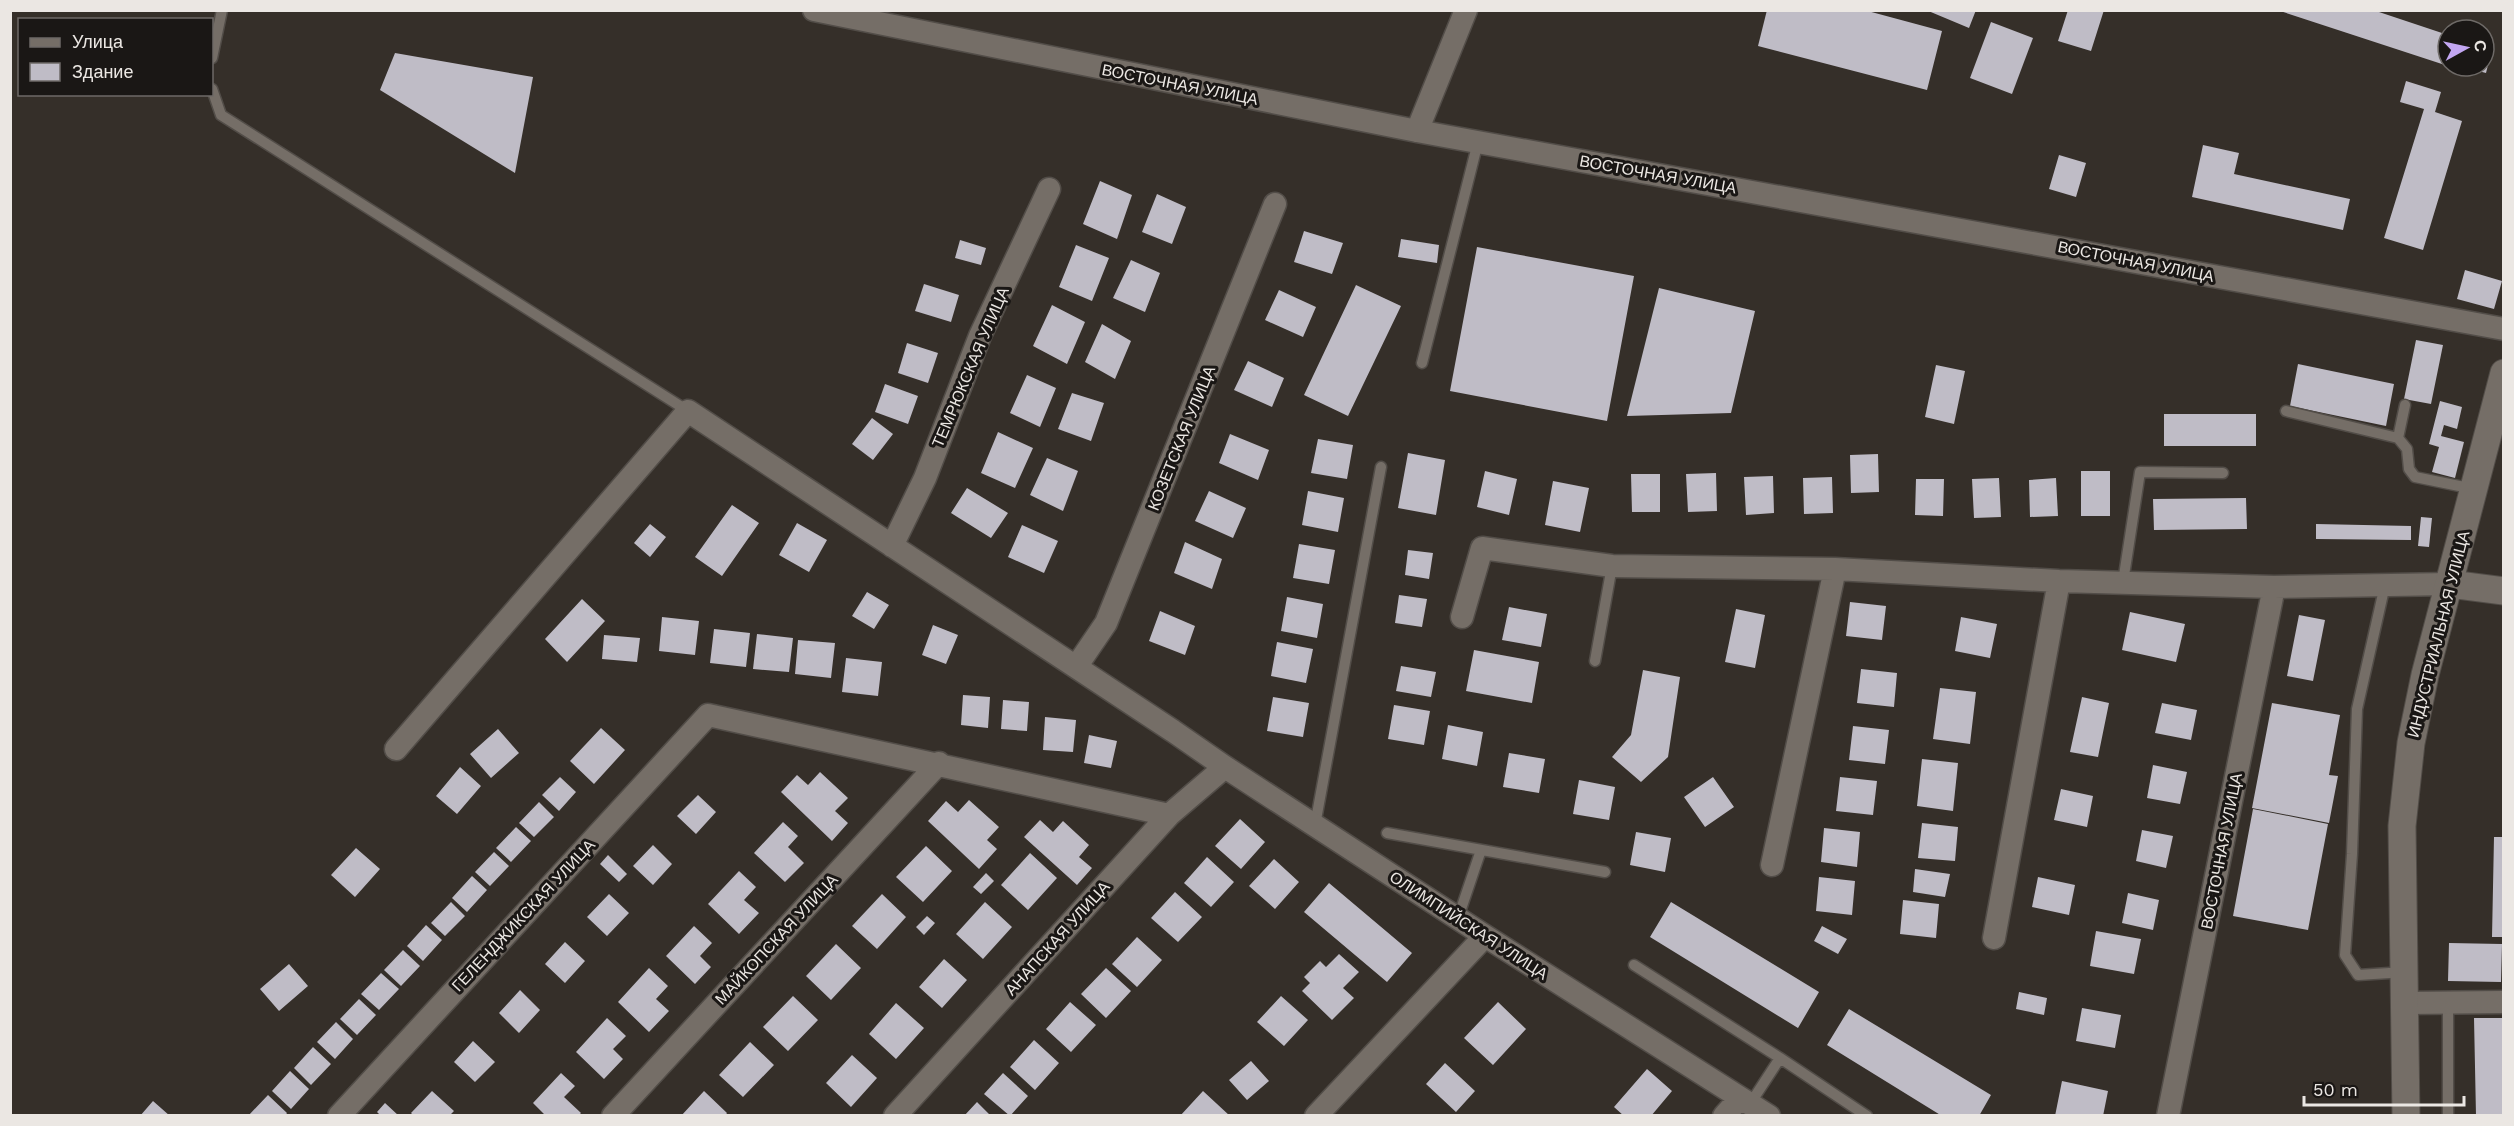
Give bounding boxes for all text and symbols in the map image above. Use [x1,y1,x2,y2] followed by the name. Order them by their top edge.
[18,18,213,96] legend
[2436,18,2496,78] north arrow
[72,31,124,52] text: Улица
[2470,39,2491,53] text: С
[1100,60,1260,109] street label: ВОСТОЧНАЯ УЛИЦА
[72,61,133,82] text: Здание
[1578,151,1738,198] street label: ВОСТОЧНАЯ УЛИЦА
[2056,237,2216,286] street label: ВОСТОЧНАЯ УЛИЦА
[928,284,1013,450] street label: ТЕМРЮКСКАЯ УЛИЦА
[1144,363,1219,513] street label: КОЗЕТСКАЯ УЛИЦА
[2404,528,2473,740] street label: ИНДУСТРИАЛЬНАЯ УЛИЦА
[2197,771,2246,931] street label: ВОСТОЧНАЯ УЛИЦА
[448,835,599,995] street label: ГЕЛЕНДЖИКСКАЯ УЛИЦА
[1386,867,1552,984] street label: ОЛИМПИЙСКАЯ УЛИЦА
[711,870,842,1008] street label: МАЙКОПСКАЯ УЛИЦА
[1001,877,1114,999] street label: АНАПСКАЯ УЛИЦА
[2304,1069,2464,1107] scale bar
[2313,1079,2358,1100] text: 50 m

